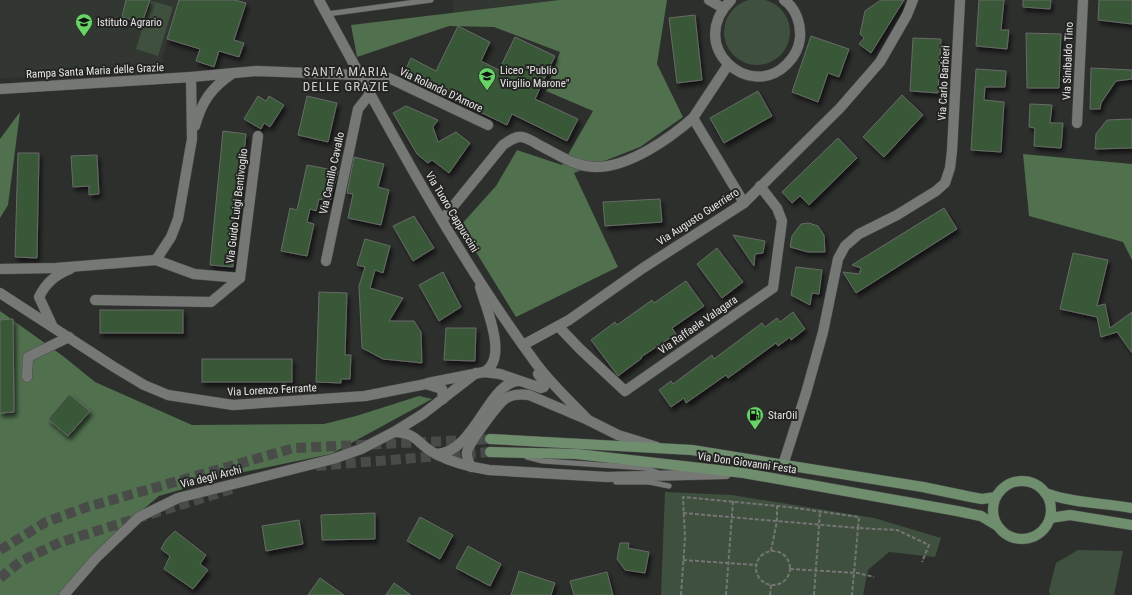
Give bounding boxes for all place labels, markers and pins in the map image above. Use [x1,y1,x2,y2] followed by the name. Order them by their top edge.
[74,12,94,37] school or university icon: Istituto Agrario
[97,16,162,29] place label: Istituto Agrario
[500,64,569,90] place label: Liceo "Publio Virgilio Marone"
[477,66,497,91] school or university icon: Liceo "Publio Virgilio Marone"
[745,405,765,430] fuel station icon: StarOil
[768,409,797,422] place label: StarOil

